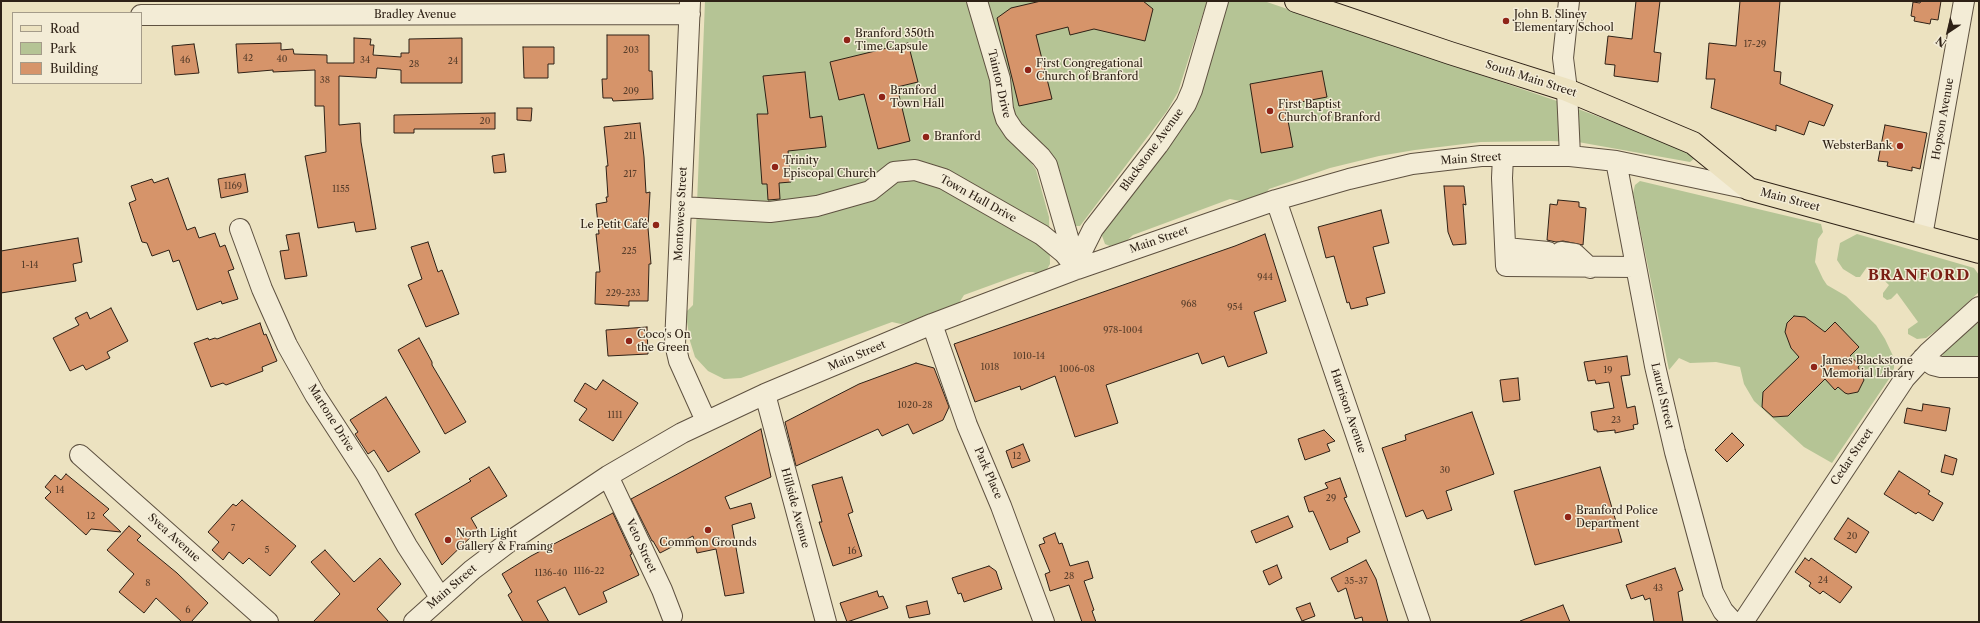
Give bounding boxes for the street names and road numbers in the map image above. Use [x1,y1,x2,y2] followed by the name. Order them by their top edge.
[374,8,456,22] street label: Bradley Avenue
[985,48,1013,120] street label: Taintor Drive
[1484,58,1578,100] street label: South Main Street
[1929,77,1957,161] street label: Hopson Avenue
[1117,106,1187,194] street label: Blackstone Avenue
[1440,150,1502,168] street label: Main Street
[672,166,690,262] street label: Montowese Street
[937,172,1019,226] street label: Town Hall Drive
[1759,186,1821,214] street label: Main Street
[1128,224,1190,256] street label: Main Street
[826,338,888,374] street label: Main Street
[1648,361,1676,431] street label: Laurel Street
[1327,367,1369,455] street label: Harrison Avenue
[305,382,357,454] street label: Martone Drive
[1828,426,1876,488] street label: Cedar Street
[971,445,1005,501] street label: Park Place
[778,467,812,549] street label: Hillside Avenue
[145,511,203,565] street label: Svea Avenue
[623,517,659,575] street label: Veto Street
[425,562,479,612] street label: Main Street

